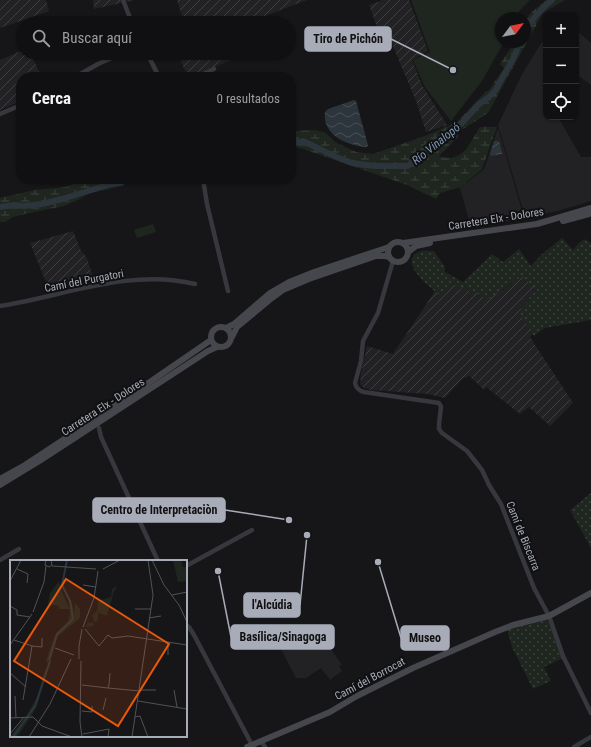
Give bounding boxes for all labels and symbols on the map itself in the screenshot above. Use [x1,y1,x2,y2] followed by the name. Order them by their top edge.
[495,12,531,48] north arrow
[305,27,391,51] callout: Tiro de Pichón
[313,32,383,46] text: Tiro de Pichón
[409,120,463,168] water label: Río Vinalopó
[447,205,545,233] street label: Carretera Elx - Dolores
[43,267,125,295] street label: Camí del Purgatori
[59,375,147,439] street label: Carretera Elx - Dolores
[93,498,225,522] callout: Centro de Interpretaciòn
[503,499,543,573] street label: Camí de Biscarra
[101,503,218,517] text: Centro de Interpretaciòn
[10,560,187,737] inset map
[244,593,300,617] callout: l'Alcúdia
[252,598,293,612] text: l'Alcúdia
[231,625,334,649] callout: Basílica/Sinagoga
[401,626,449,650] callout: Museo
[240,630,327,644] text: Basílica/Sinagoga
[409,631,441,645] text: Museo
[333,655,407,703] street label: Camí del Borrocat

